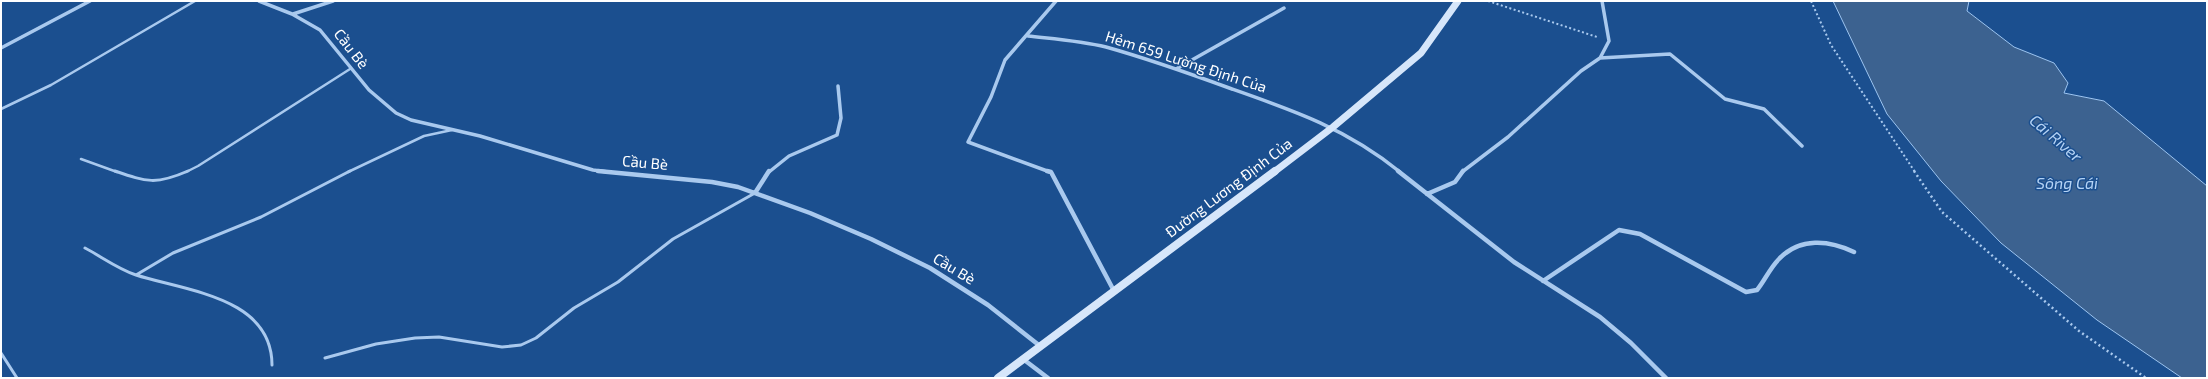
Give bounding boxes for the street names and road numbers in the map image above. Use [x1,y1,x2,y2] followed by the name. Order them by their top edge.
[331,25,373,72] street label: Cầu Bè
[1103,26,1269,96] street label: Hẻm 659 Lường Định Của
[1162,134,1295,241] street label: Đường Lương Định Của
[621,151,669,173] street label: Cầu Bè
[930,249,979,288] street label: Cầu Bè

